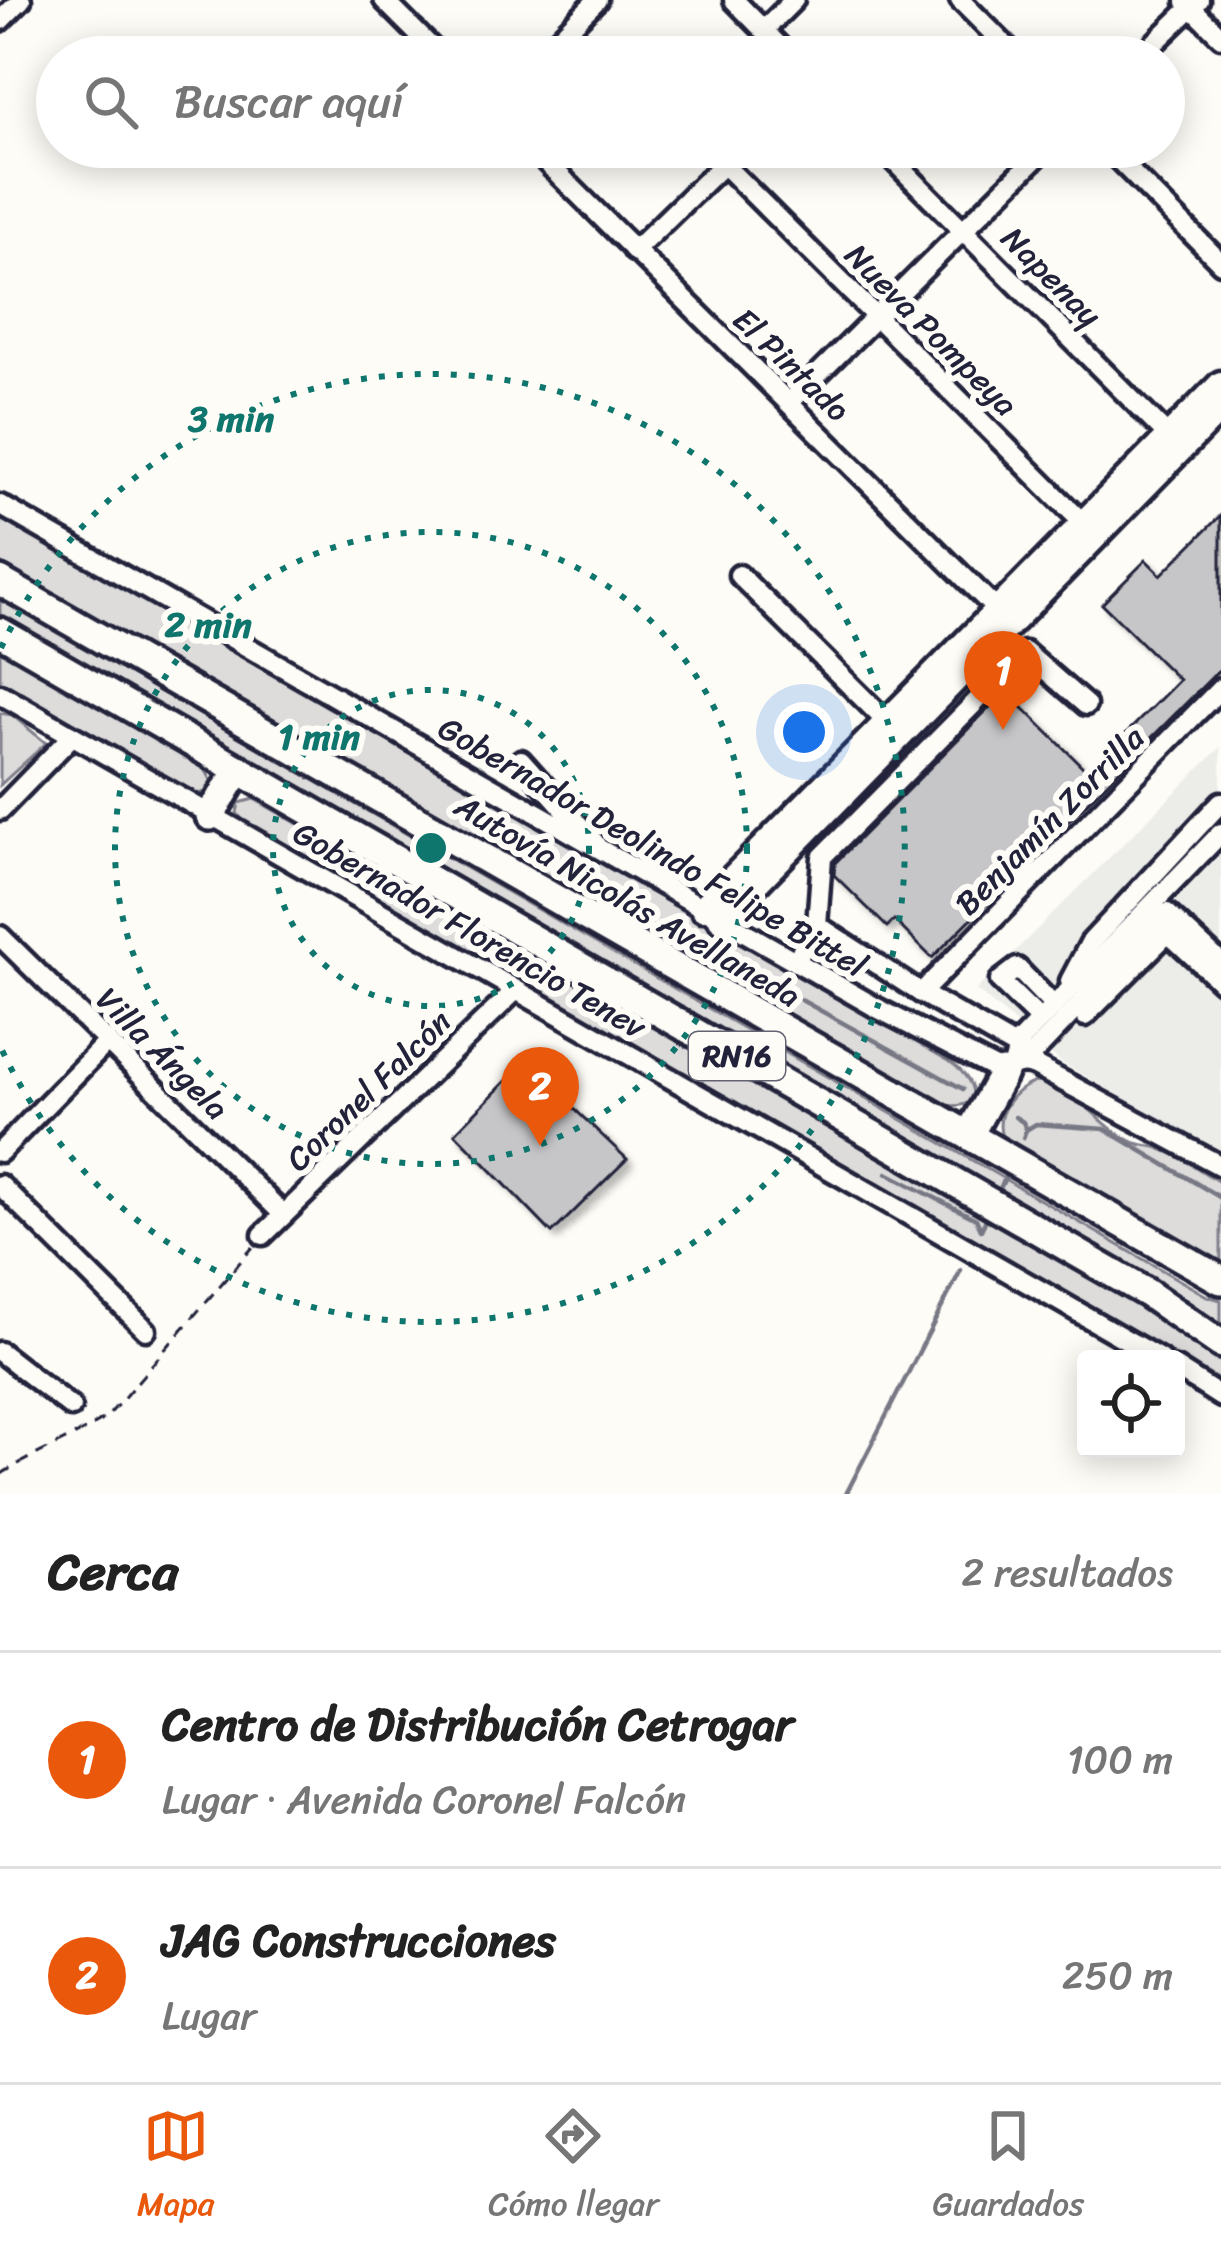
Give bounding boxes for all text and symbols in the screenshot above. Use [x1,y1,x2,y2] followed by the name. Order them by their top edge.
[36,36,1185,168] search box
[174,62,403,142] text: Buscar aquí
[78,69,144,135] icon: search
[987,212,1116,342] street label: Napenay
[830,229,1033,431] street label: Nueva Pompeya
[718,293,864,437] street label: El Pintado
[187,387,275,451] text: 3 min
[164,593,252,657] text: 2 min
[964,631,1042,730] pin: 1
[427,700,879,994] street label: Gobernador Deolindo Felipe Bittel
[774,702,834,762] your location
[278,705,360,769] text: 1 min
[940,711,1159,930] street label: Benjamín Zorrilla
[442,777,812,1024] street label: Autovía Nicolás Avellaneda
[282,805,659,1056] street label: Gobernador Florencio Tenev
[410,827,452,869] centre of rings
[81,973,243,1135] street label: Villa Ángela
[271,995,466,1186] street label: Coronel Falcón
[689,1032,785,1080] road number: RN16
[501,1047,579,1146] pin: 2
[1077,1350,1185,1458] map controls
[1077,1350,1185,1458] button: locate
[48,1527,178,1617] text: Cerca
[961,1538,1173,1607] text: 2 resultados
[162,1685,794,1765] text: Centro de Distribución Cetrogar
[79,1725,95,1794] text: 1
[1067,1725,1173,1794] text: 100 m
[162,1765,686,1834] text: Lugar · Avenida Coronel Falcón
[162,1901,556,1981] text: JAG Construcciones
[76,1941,98,2010] text: 2
[1062,1941,1173,2010] text: 250 m
[162,1981,256,2050] text: Lugar
[137,2103,214,2233] tab: Mapa
[488,2103,659,2233] tab: Cómo llegar
[932,2103,1084,2233] tab: Guardados

